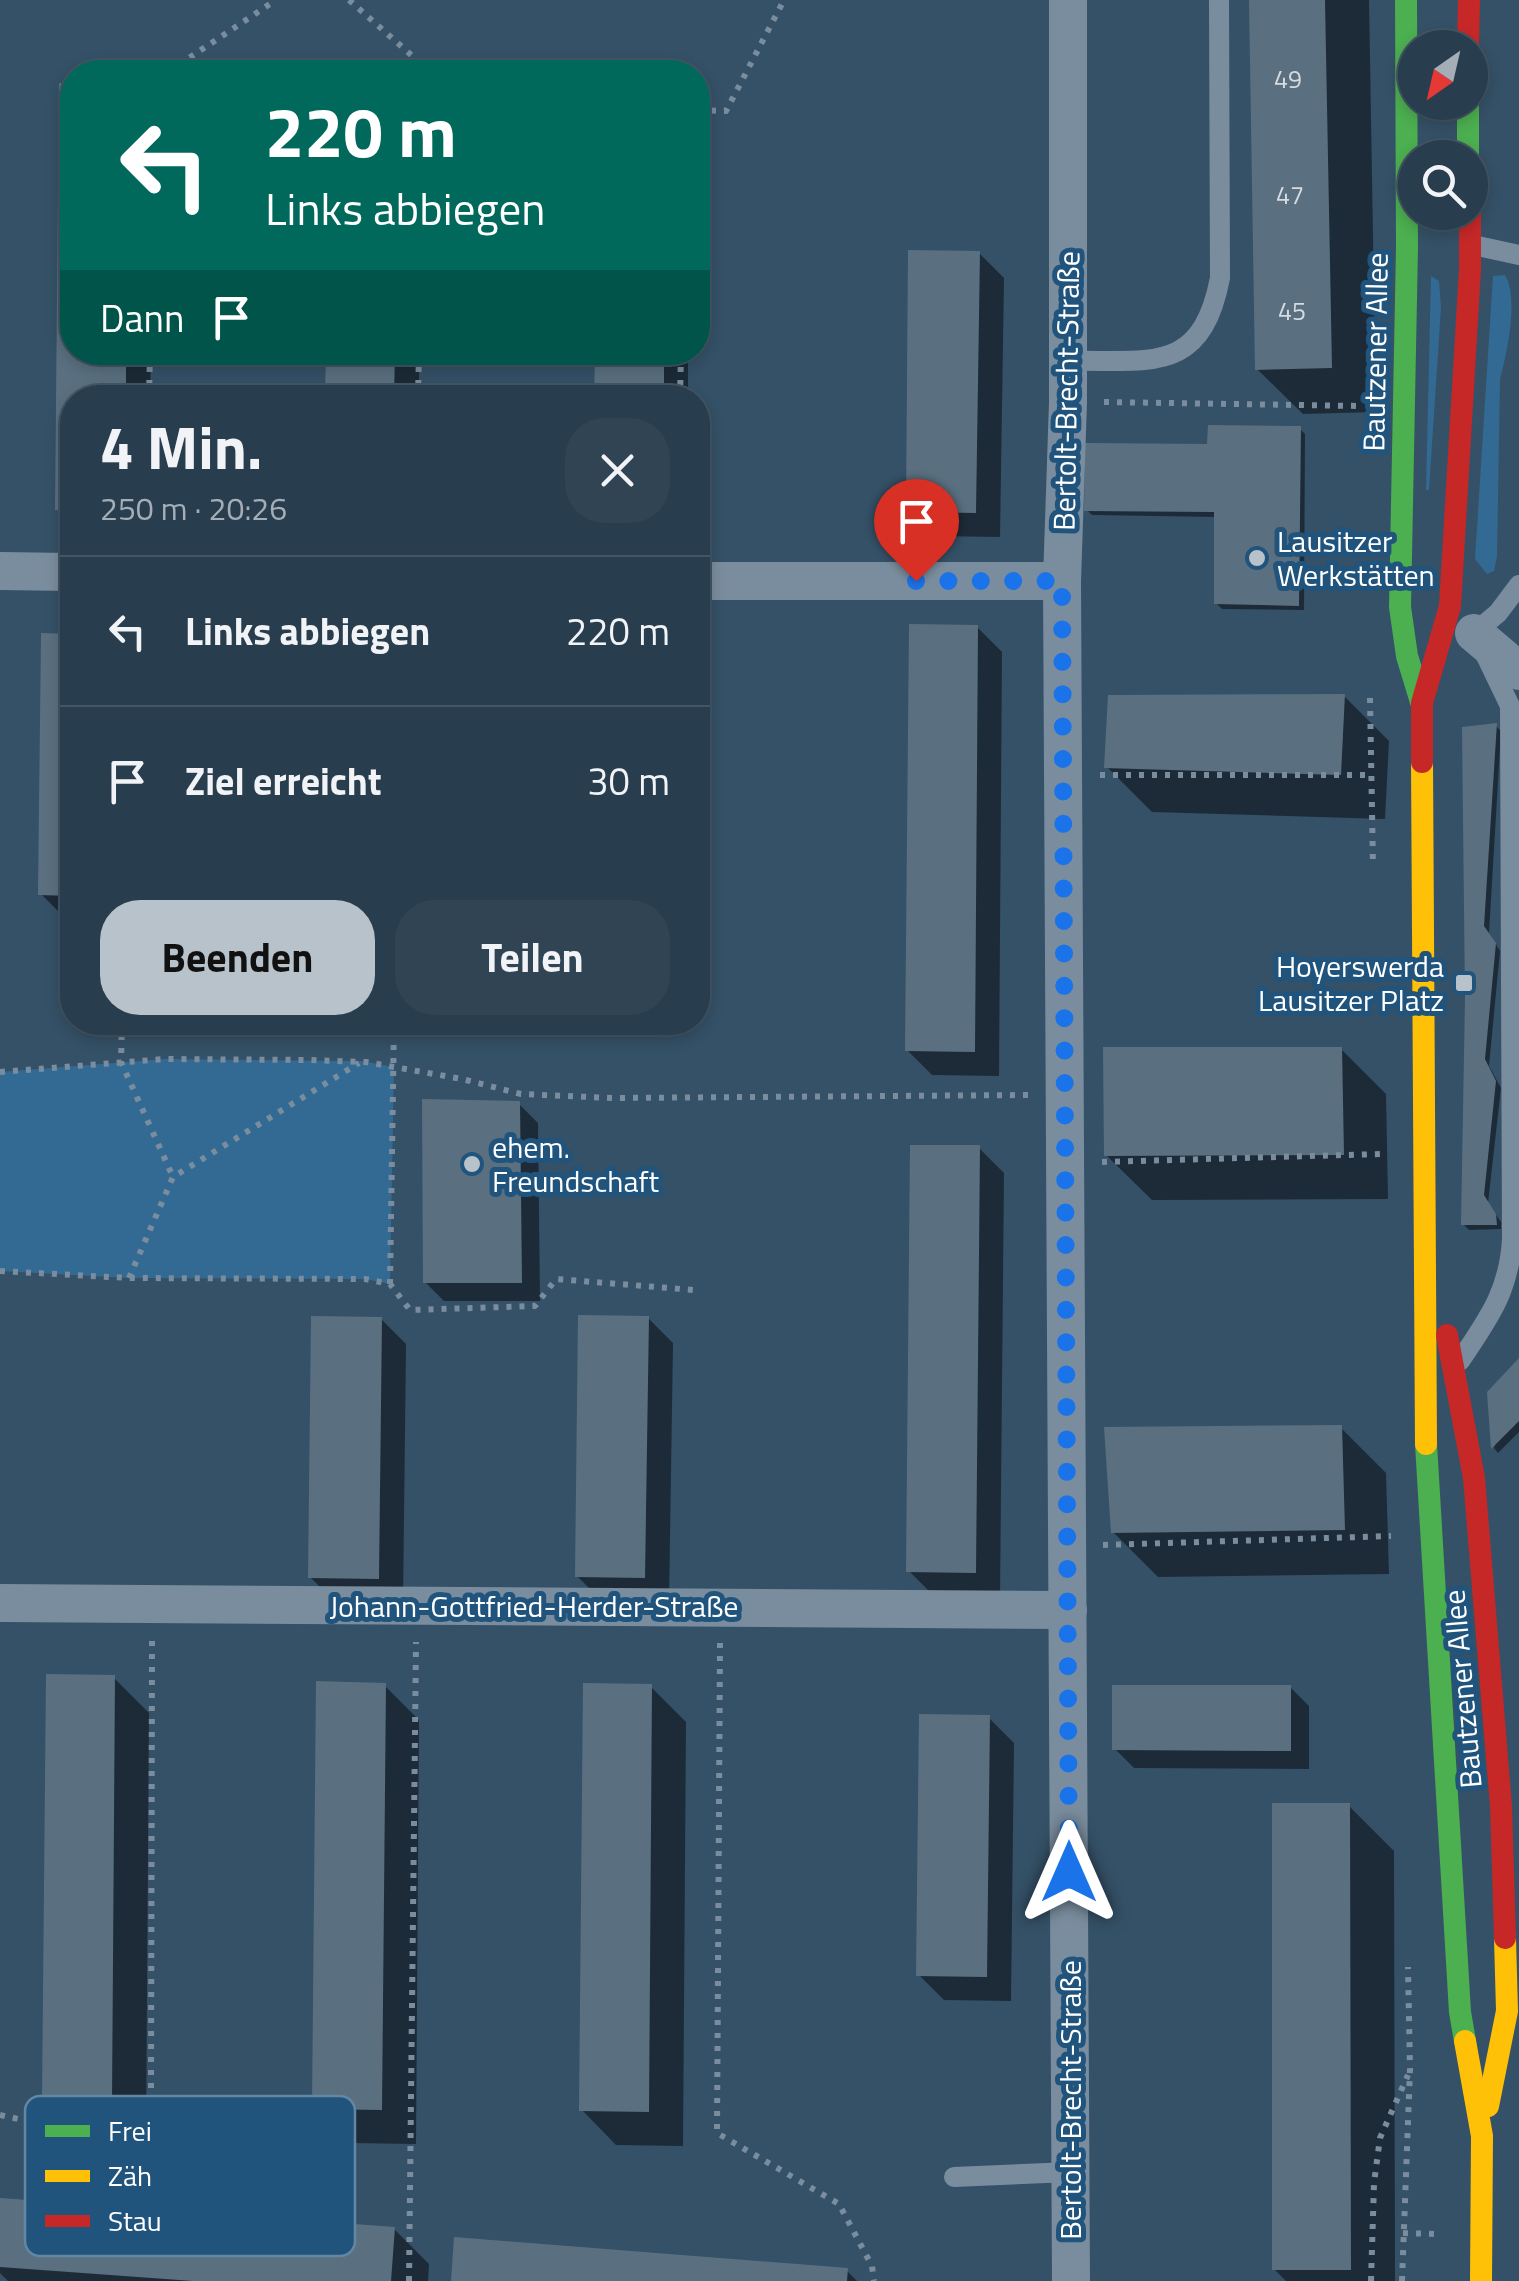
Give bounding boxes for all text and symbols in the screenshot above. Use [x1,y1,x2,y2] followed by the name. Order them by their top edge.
[1398,30,1488,120] north arrow
[1398,30,1488,230] map controls
[1274,60,1302,98] house number: 49
[265,78,457,184] text: 220 m
[100,100,230,230] icon: left
[1398,140,1488,230] button: search
[265,174,545,242] text: Links abbiegen
[1276,176,1304,214] house number: 47
[1041,251,1091,531] street label: Bertolt-Brecht-Straße
[1350,252,1400,452] street label: Bautzener Allee
[100,289,184,347] text: Dann
[204,290,259,345] icon: arrive
[1278,292,1306,330] house number: 45
[100,401,262,492] text: 4 Min.
[565,418,670,523] button: close
[874,479,959,582] pin
[100,484,287,532] text: 250 m · 20:26
[889,494,944,549] icon: arrive
[1277,518,1435,598] place label: Lausitzer Werkstätten
[1246,547,1268,569] marker: Lausitzer Werkstätten
[185,602,430,660] text: Links abbiegen
[566,602,670,660] text: 220 m
[100,604,155,659] icon: left
[185,752,382,810] text: Ziel erreicht
[587,752,670,810] text: 30 m
[100,754,155,809] icon: arrive
[100,900,375,1015] button: Beenden
[395,900,670,1015] button: Teilen
[1258,943,1444,1023] place label: Hoyerswerda Lausitzer Platz
[1453,972,1475,994] marker: Hoyerswerda Lausitzer Platz
[492,1124,659,1204] place label: ehem. Freundschaft
[461,1153,483,1175] marker: ehem. Freundschaft
[329,1583,739,1629] street label: Johann-Gottfried-Herder-Straße
[1430,1588,1494,1790] street label: Bautzener Allee
[1017,1820,1121,1924] position arrow
[1047,1960,1093,2240] street label: Bertolt-Brecht-Straße
[25,2096,355,2256] legend
[108,2109,152,2152] text: Frei
[108,2154,152,2197] text: Zäh
[108,2199,162,2242] text: Stau

